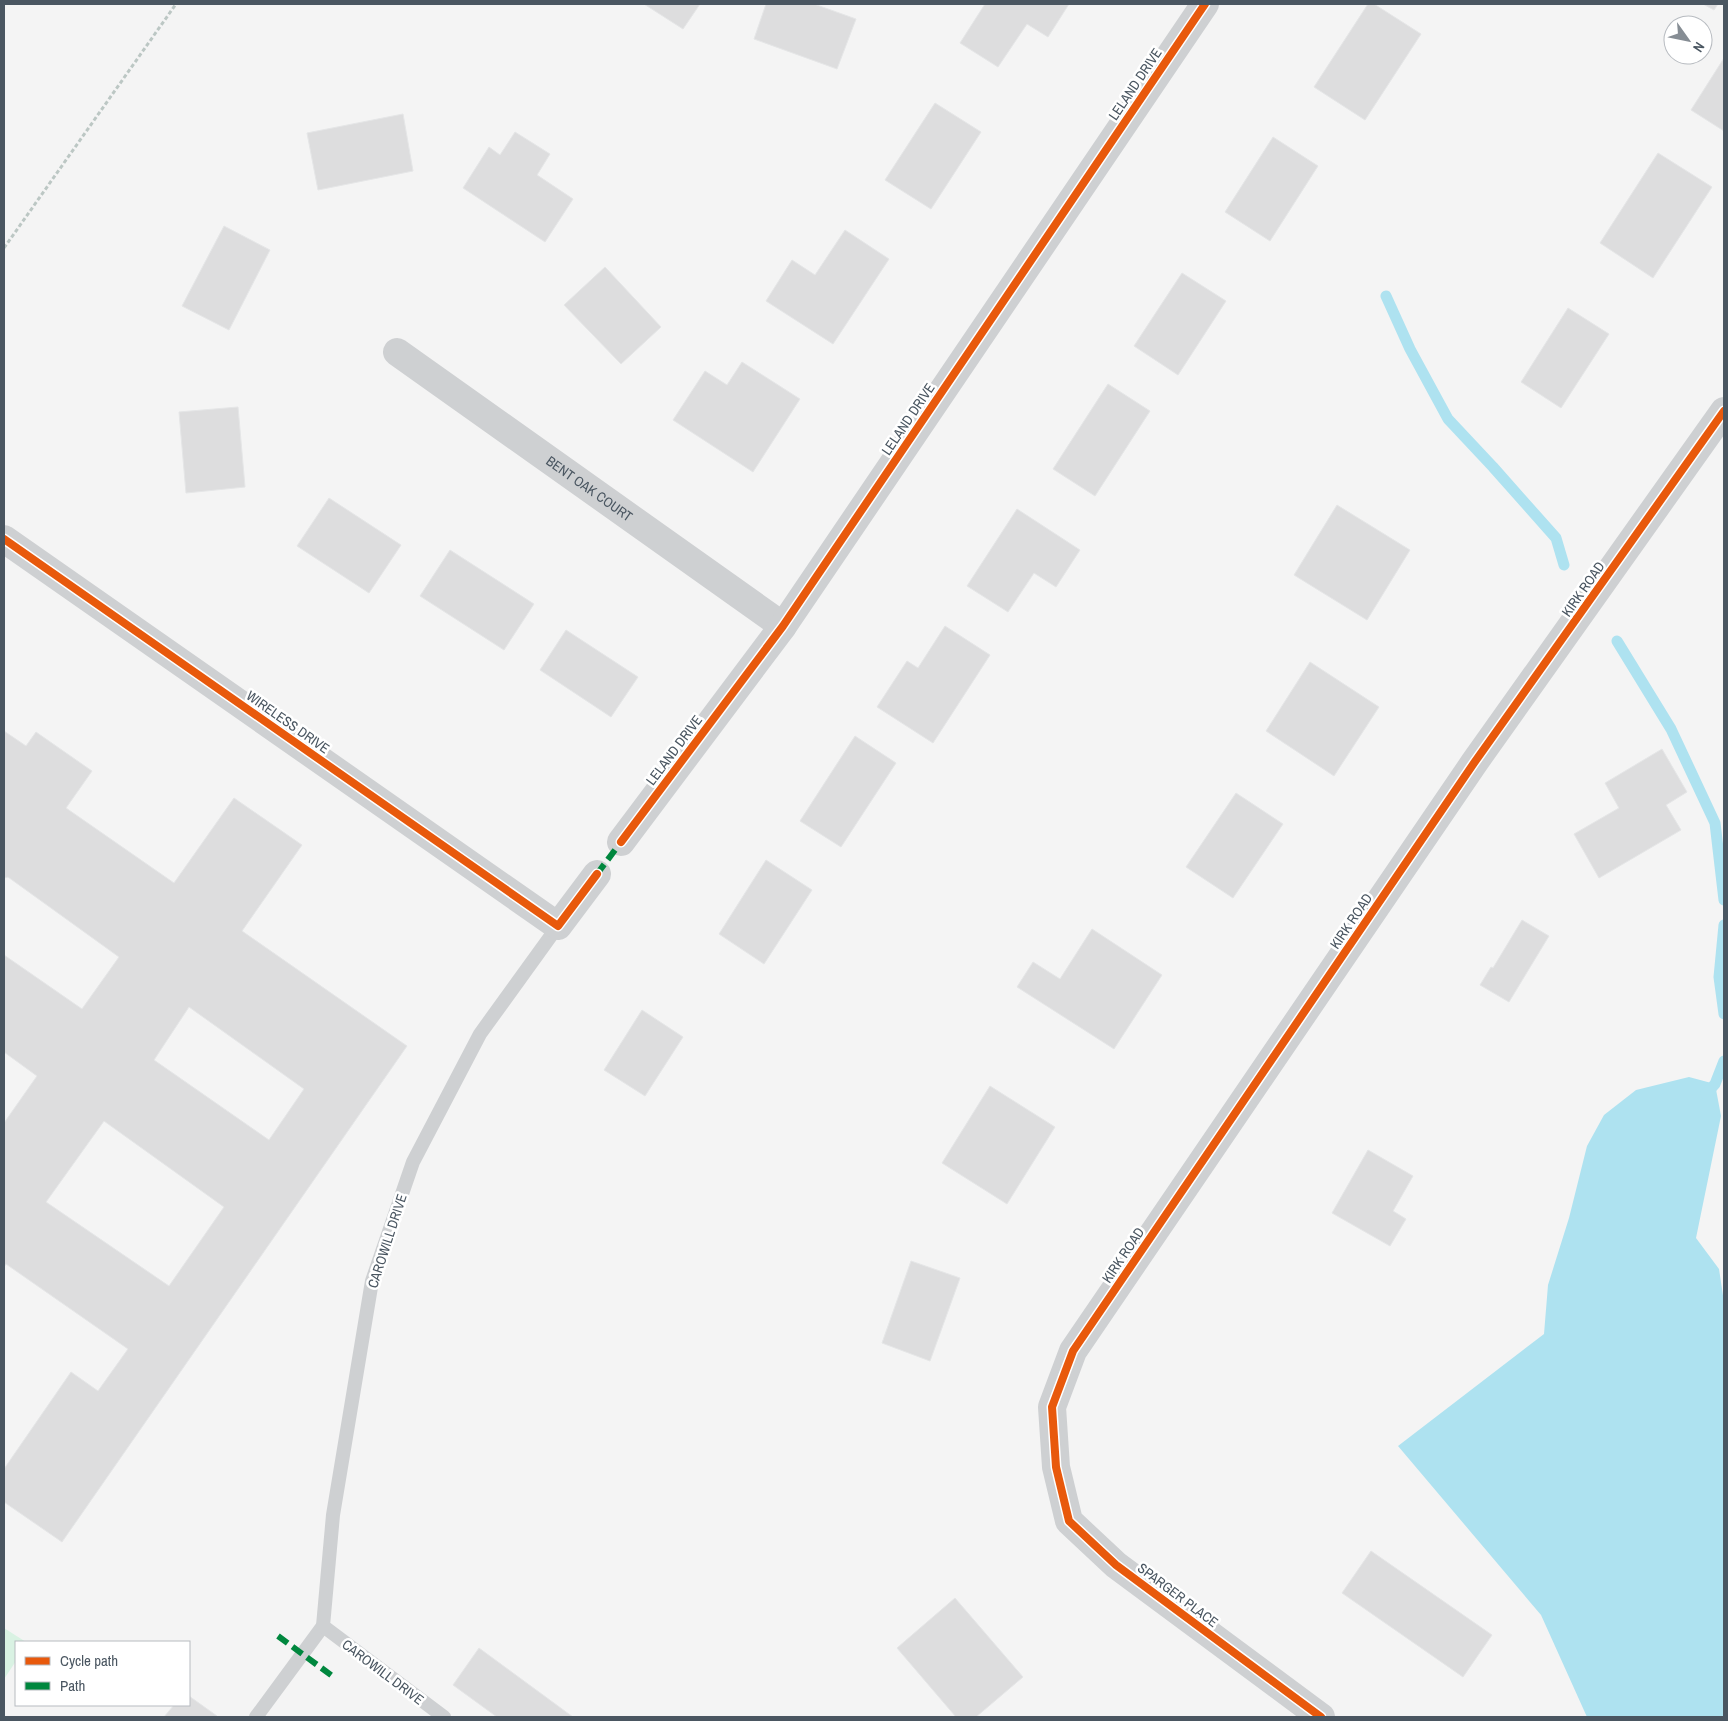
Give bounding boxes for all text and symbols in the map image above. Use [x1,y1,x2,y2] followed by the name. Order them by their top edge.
[1663,15,1713,65] north arrow
[1689,39,1709,55] text: N
[1104,45,1166,123] street label: LELAND DRIVE
[877,380,939,458] street label: LELAND DRIVE
[543,452,636,525] street label: BENT OAK COURT
[1558,558,1608,620] street label: KIRK ROAD
[243,687,333,757] street label: WIRELESS DRIVE
[642,711,706,789] street label: LELAND DRIVE
[1326,890,1376,952] street label: KIRK ROAD
[363,1192,411,1290] street label: CAROWILL DRIVE
[1098,1224,1148,1286] street label: KIRK ROAD
[1134,1559,1222,1631] street label: SPARGER PLACE
[339,1635,427,1709] street label: CAROWILL DRIVE
[15,1641,190,1706] legend
[60,1650,118,1671] text: Cycle path
[60,1675,85,1696] text: Path

